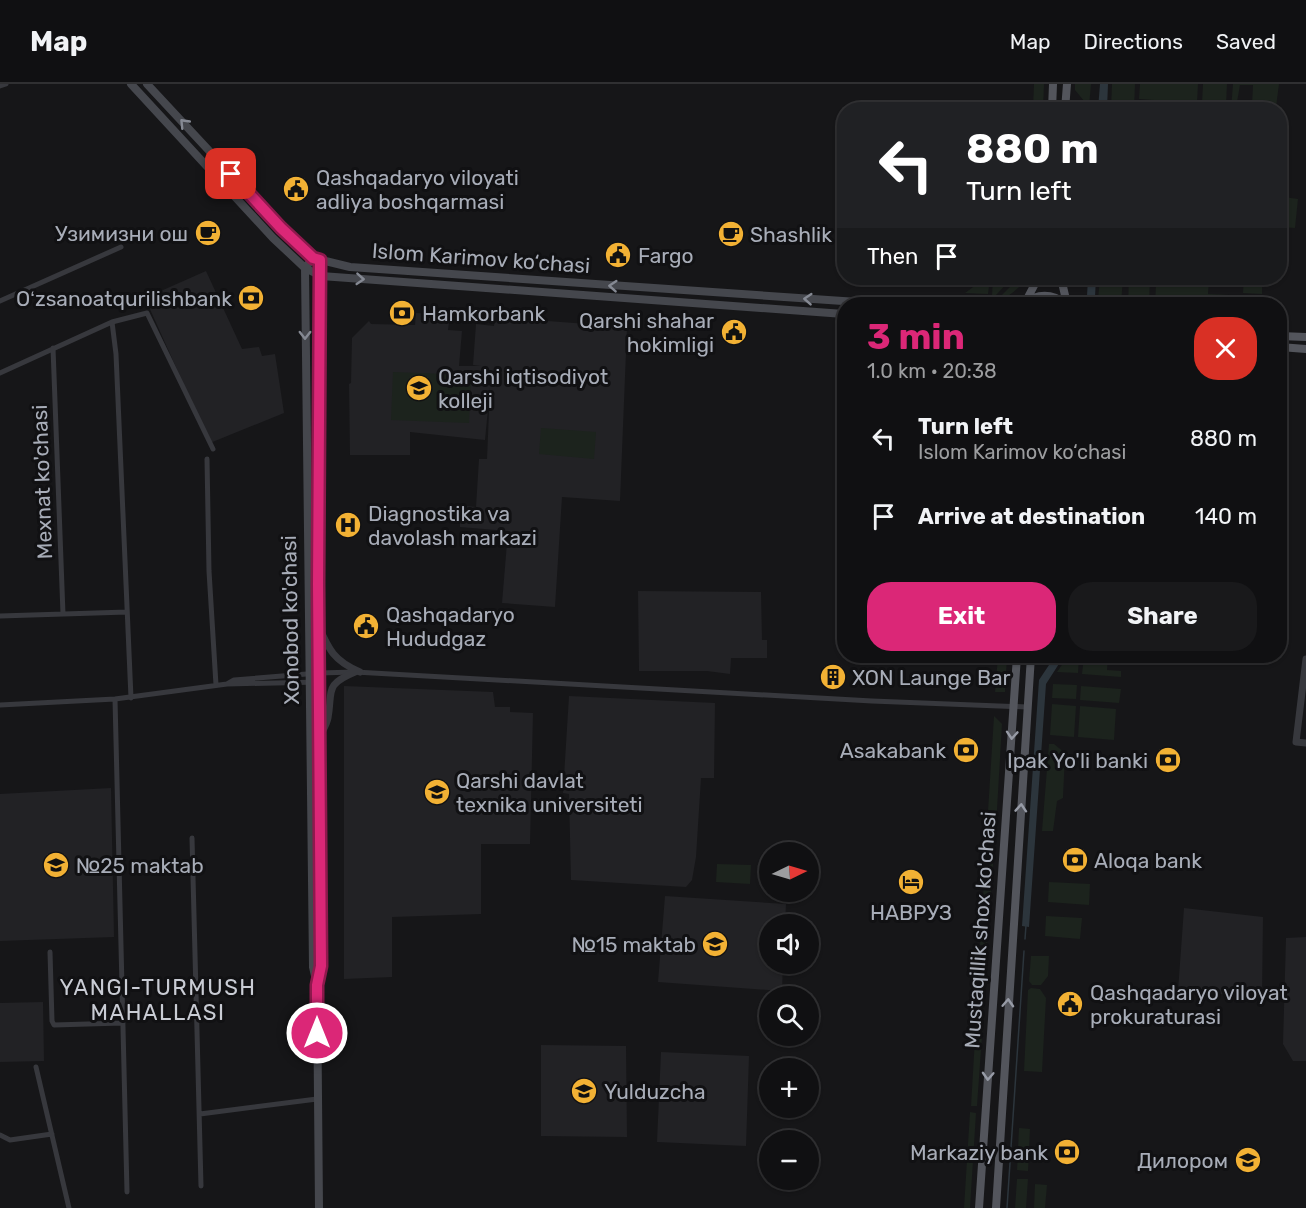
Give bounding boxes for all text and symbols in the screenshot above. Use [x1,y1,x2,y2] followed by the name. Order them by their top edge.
[30,25,87,58] text: Map
[1010,29,1051,54] text: Map
[1084,29,1183,54] text: Directions
[1216,29,1276,54] text: Saved
[180,119,191,129] one-way arrow
[966,124,1099,174] text: 880 m
[867,126,945,204] icon: left
[205,148,256,199] pin
[214,157,247,190] icon: arrive
[316,165,519,214] place label: Qashqadaryo viloyati adliya boshqarmasi
[281,174,311,204] public building icon: Qashqadaryo viloyati adliya boshqarmasi
[966,175,1071,207] text: Turn left
[193,218,223,248] cafe icon: Узимизни ош
[716,219,746,249] cafe icon: Shashlik
[55,221,188,246] place label: Узимизни ош
[750,222,832,247] place label: Shashlik
[371,238,591,278] street label: Islom Karimov ko‘chasi
[603,240,633,270] public building icon: Fargo
[930,240,963,273] icon: arrive
[638,243,694,268] place label: Fargo
[867,243,918,270] text: Then
[356,272,365,285] one-way arrow
[609,279,618,292] one-way arrow
[236,283,266,313] bank icon: Oʻzsanoatqurilishbank
[16,286,232,311] place label: Oʻzsanoatqurilishbank
[803,293,812,306] one-way arrow
[387,298,417,328] bank icon: Hamkorbank
[422,301,545,326] place label: Hamkorbank
[579,308,714,357] place label: Qarshi shahar hokimligi
[867,315,965,358] text: 3 min
[719,317,749,347] public building icon: Qarshi shahar hokimligi
[1194,317,1257,380] button: close
[299,330,311,339] one-way arrow
[867,359,997,383] text: 1.0 km · 20:38
[438,364,608,413] place label: Qarshi iqtisodiyot kolleji
[404,373,434,403] school or university icon: Qarshi iqtisodiyot kolleji
[27,404,57,560] street label: Mexnat ko'chasi
[918,413,1013,440] text: Turn left
[867,422,900,455] icon: left
[1190,425,1257,452] text: 880 m
[918,440,1126,464] text: Islom Karimov ko‘chasi
[867,500,900,533] icon: arrive
[368,501,537,550] place label: Diagnostika va davolash markazi
[918,503,1145,530] text: Arrive at destination
[1195,503,1257,530] text: 140 m
[333,510,363,540] hospital icon: Diagnostika va davolash markazi
[276,535,304,705] street label: Xonobod ko'chasi
[867,582,1056,651] button: Exit
[1068,582,1257,651] button: Share
[386,602,515,651] place label: Qashqadaryo Hududgaz
[351,611,381,641] public building icon: Qashqadaryo Hududgaz
[818,662,848,692] building icon: XON Launge Bar
[852,665,1011,690] place label: XON Launge Bar
[1006,730,1019,739] one-way arrow
[951,735,981,765] bank icon: Asakabank
[840,738,946,763] place label: Asakabank
[1153,745,1183,775] bank icon: Ipak Yo'li banki
[1007,748,1148,773] place label: Ipak Yo'li banki
[456,768,643,817] place label: Qarshi davlat texnika universiteti
[422,777,452,807] school or university icon: Qarshi davlat texnika universiteti
[1014,804,1027,813] one-way arrow
[959,811,1001,1049] street label: Mustaqillik shox ko'chasi
[759,842,819,902] north arrow
[759,842,819,1190] map controls
[1060,845,1090,875] bank icon: Aloqa bank
[1094,848,1202,873] place label: Aloqa bank
[41,850,71,880] school or university icon: №25 maktab
[76,853,204,878] place label: №25 maktab
[896,867,926,897] hotel icon: НАВРУЗ
[870,900,952,925] place label: НАВРУЗ
[759,914,819,974] button: sound
[700,929,730,959] school or university icon: №15 maktab
[572,932,696,957] place label: №15 maktab
[59,974,257,1026] district label: YANGI-TURMUSH MAHALLASI
[1090,980,1288,1029] place label: Qashqadaryo viloyat prokuraturasi
[759,986,819,1046] button: search
[1055,989,1085,1019] public building icon: Qashqadaryo viloyat prokuraturasi
[1001,998,1014,1007] one-way arrow
[285,1001,349,1065] position arrow
[759,1058,819,1118] button: +
[982,1071,995,1081] one-way arrow
[569,1076,599,1106] school or university icon: Yulduzcha
[604,1079,706,1104] place label: Yulduzcha
[759,1130,819,1190] button: −
[1052,1137,1082,1167] bank icon: Markaziy bank
[910,1140,1048,1165] place label: Markaziy bank
[1233,1145,1263,1175] school or university icon: Дилором
[1137,1148,1228,1173] place label: Дилором

